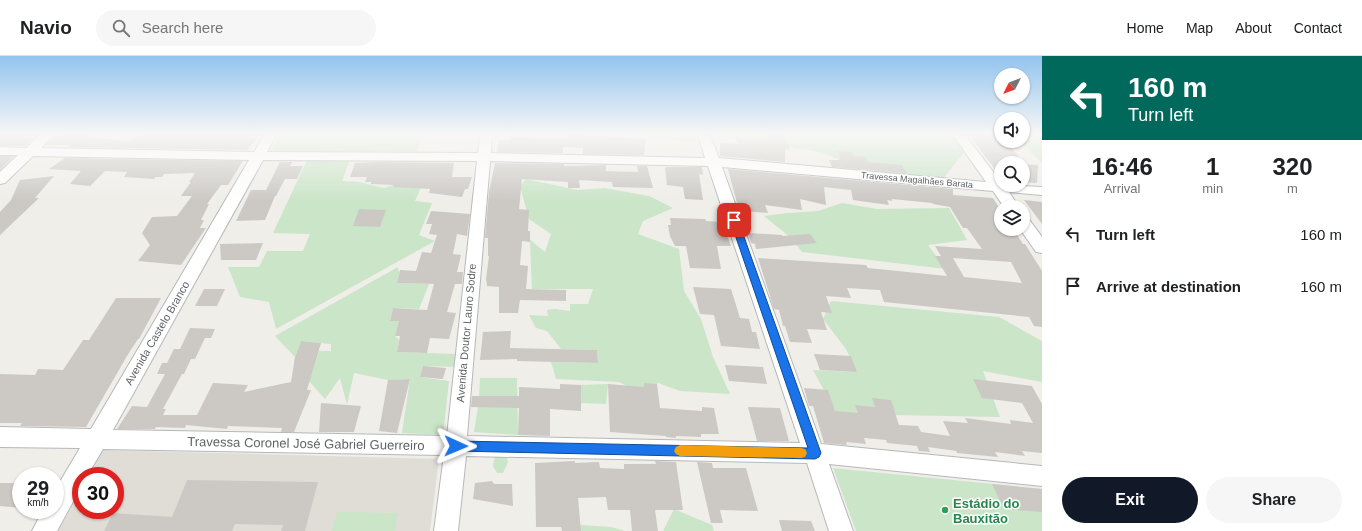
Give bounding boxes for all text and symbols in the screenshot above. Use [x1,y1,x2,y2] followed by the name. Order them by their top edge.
[96,10,376,46] search box
[20,17,72,38] text: Navio
[110,17,132,39] icon: search
[142,19,223,36] text: Search here
[1127,20,1164,36] text: Home
[1186,20,1213,36] text: Map
[1235,20,1272,36] text: About
[1294,20,1342,36] text: Contact
[994,68,1030,104] north arrow
[994,68,1030,236] map controls
[1062,72,1114,124] icon: left
[1128,72,1207,103] text: 160 m
[1128,105,1193,125] text: Turn left
[994,112,1030,148] button: sound
[1091,153,1153,180] text: 16:46
[1206,153,1219,180] text: 1
[1273,153,1313,180] text: 320
[994,156,1030,192] button: search
[861,170,973,190] street label: Travessa Magalhães Barata
[1104,181,1141,196] text: Arrival
[1202,181,1223,196] text: min
[1287,181,1298,196] text: m
[994,200,1030,236] button: layers
[717,203,751,237] pin
[723,209,745,231] icon: arrive
[1062,223,1084,245] icon: left
[1096,226,1155,243] text: Turn left
[1300,226,1342,243] text: 160 m
[454,263,478,403] street label: Avenida Doutor Lauro Sodre
[1062,275,1084,297] icon: arrive
[1096,278,1241,295] text: Arrive at destination
[1300,278,1342,295] text: 160 m
[122,279,192,387] street label: Avenida Castelo Branco
[435,425,477,467] position arrow
[187,434,425,453] street label: Travessa Coronel José Gabriel Guerreiro
[72,467,124,519] speed limit sign: 30
[27,477,49,499] text: 29
[1062,477,1198,523] button: Exit
[1206,477,1342,523] button: Share
[953,496,1020,526] place label: Estádio do Bauxitão
[27,497,49,508] text: km/h
[940,505,950,515] marker: Estádio do Bauxitão

